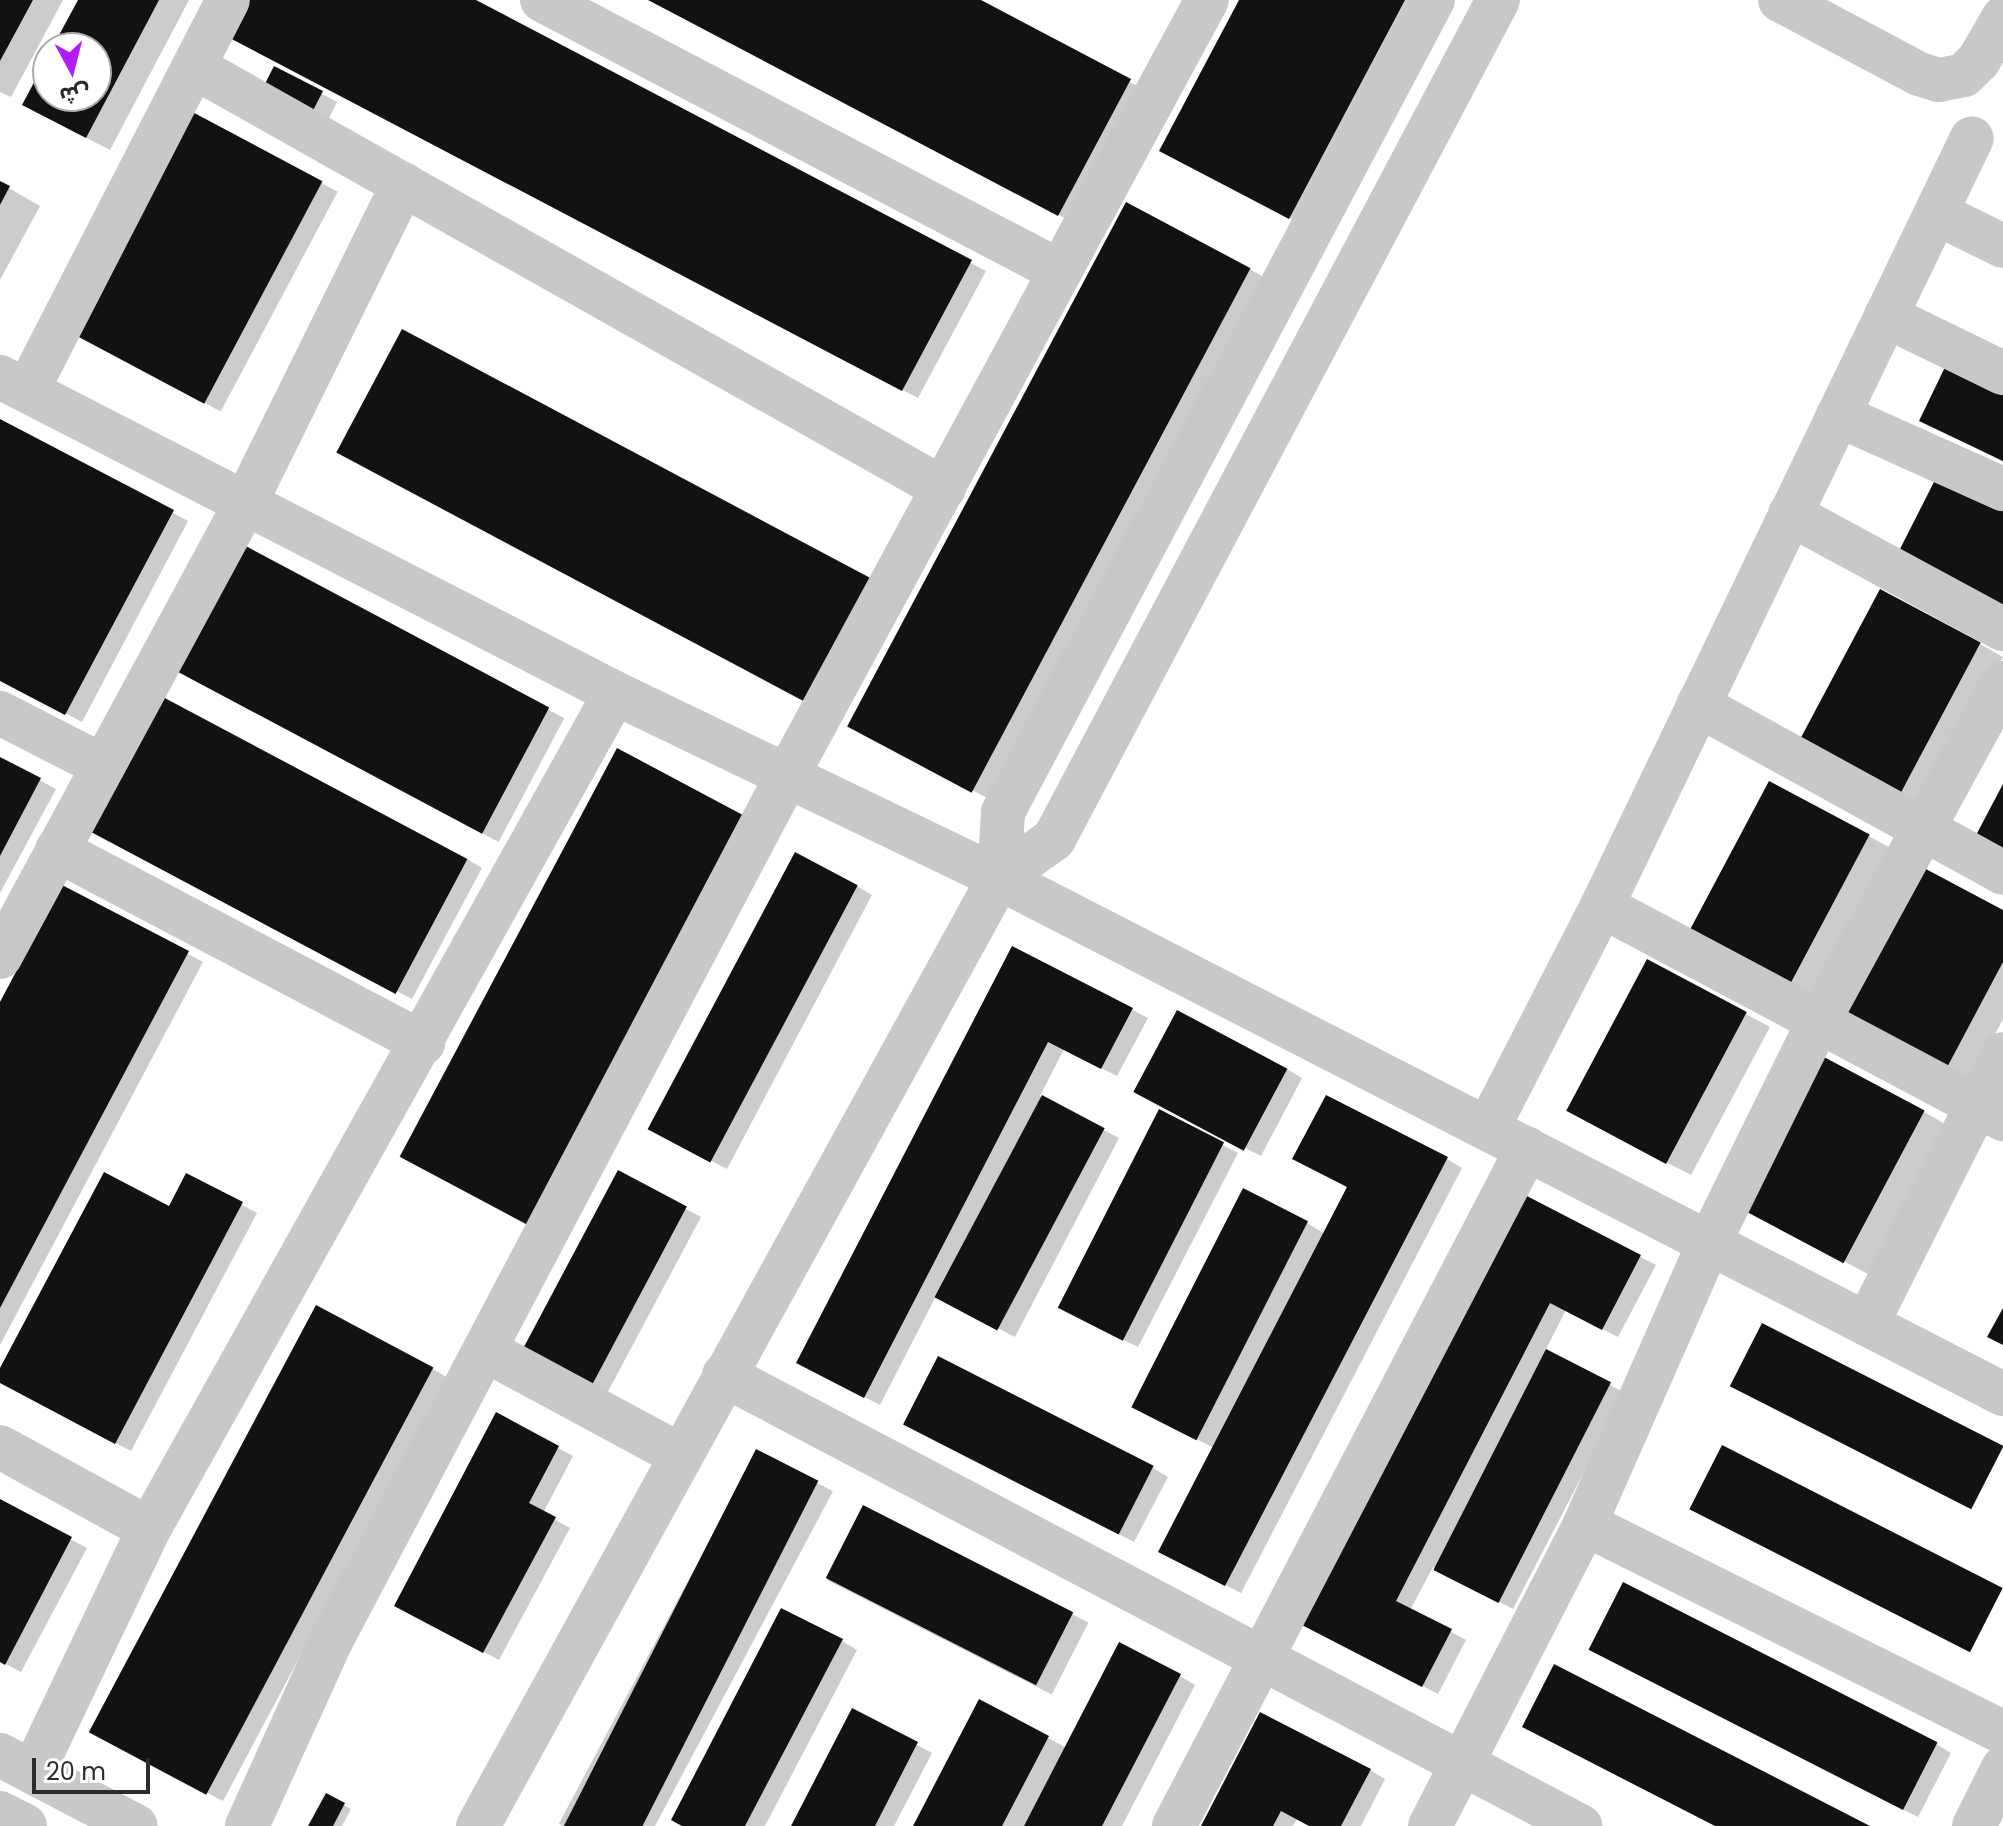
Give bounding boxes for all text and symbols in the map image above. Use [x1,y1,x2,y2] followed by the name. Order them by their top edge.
[32,32,112,112] north arrow
[58,77,92,112] text: ش
[36,1742,154,1792] scale bar
[46,1755,106,1788] text: 20 m

